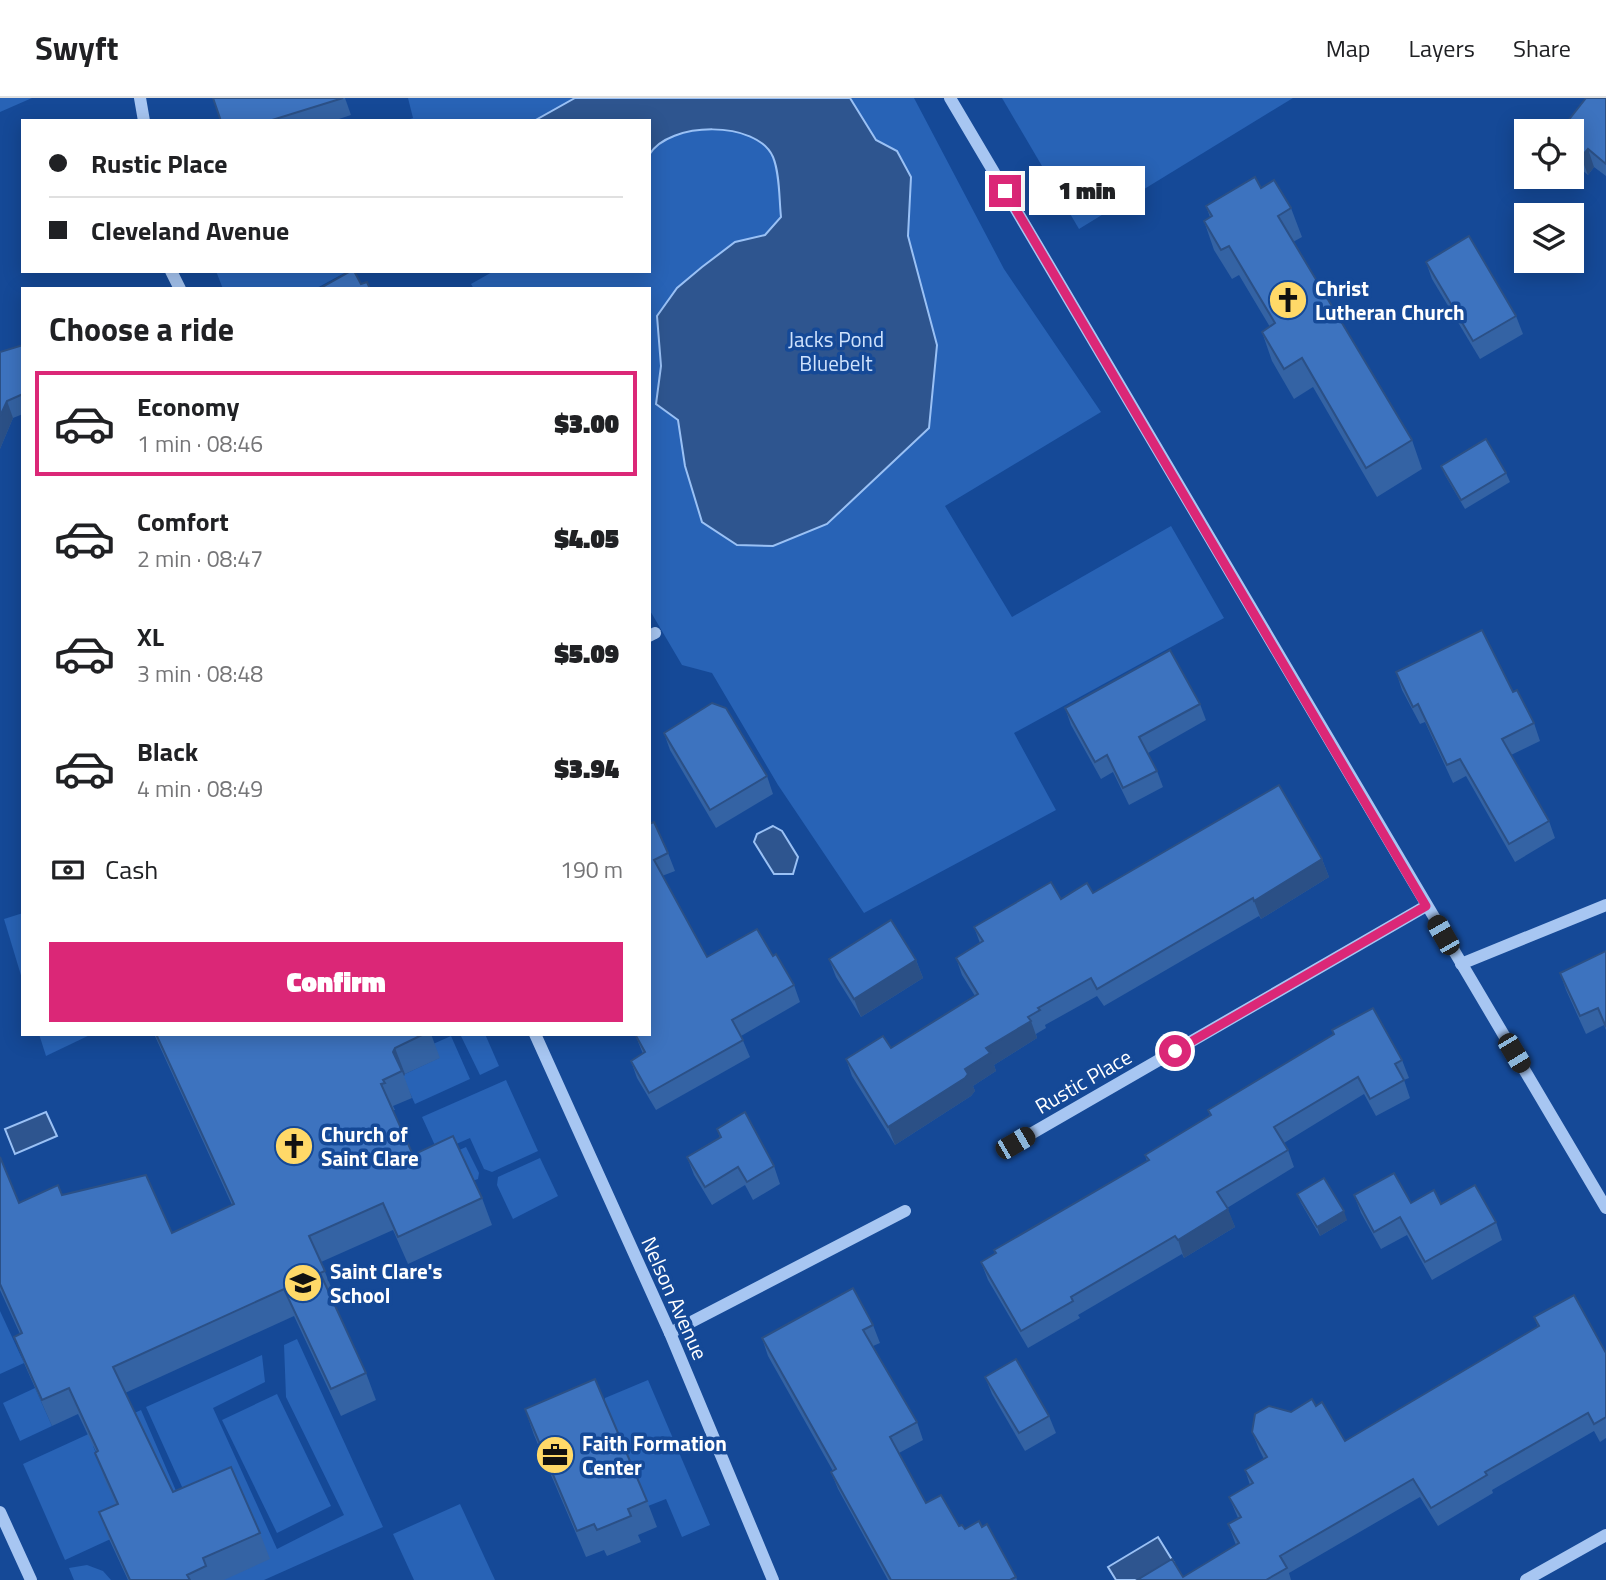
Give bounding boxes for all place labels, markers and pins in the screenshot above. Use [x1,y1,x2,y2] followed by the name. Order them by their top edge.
[1315,272,1465,328] place label: Christ Lutheran Church
[1267,279,1309,321] church icon: Christ Lutheran Church
[321,1118,419,1174] place label: Church of Saint Clare
[273,1125,315,1167] church icon: Church of Saint Clare
[330,1255,443,1311] place label: Saint Clare's School
[282,1262,324,1304] school or university icon: Saint Clare's School
[582,1427,727,1483] place label: Faith Formation Center
[534,1434,576,1476] office icon: Faith Formation Center

